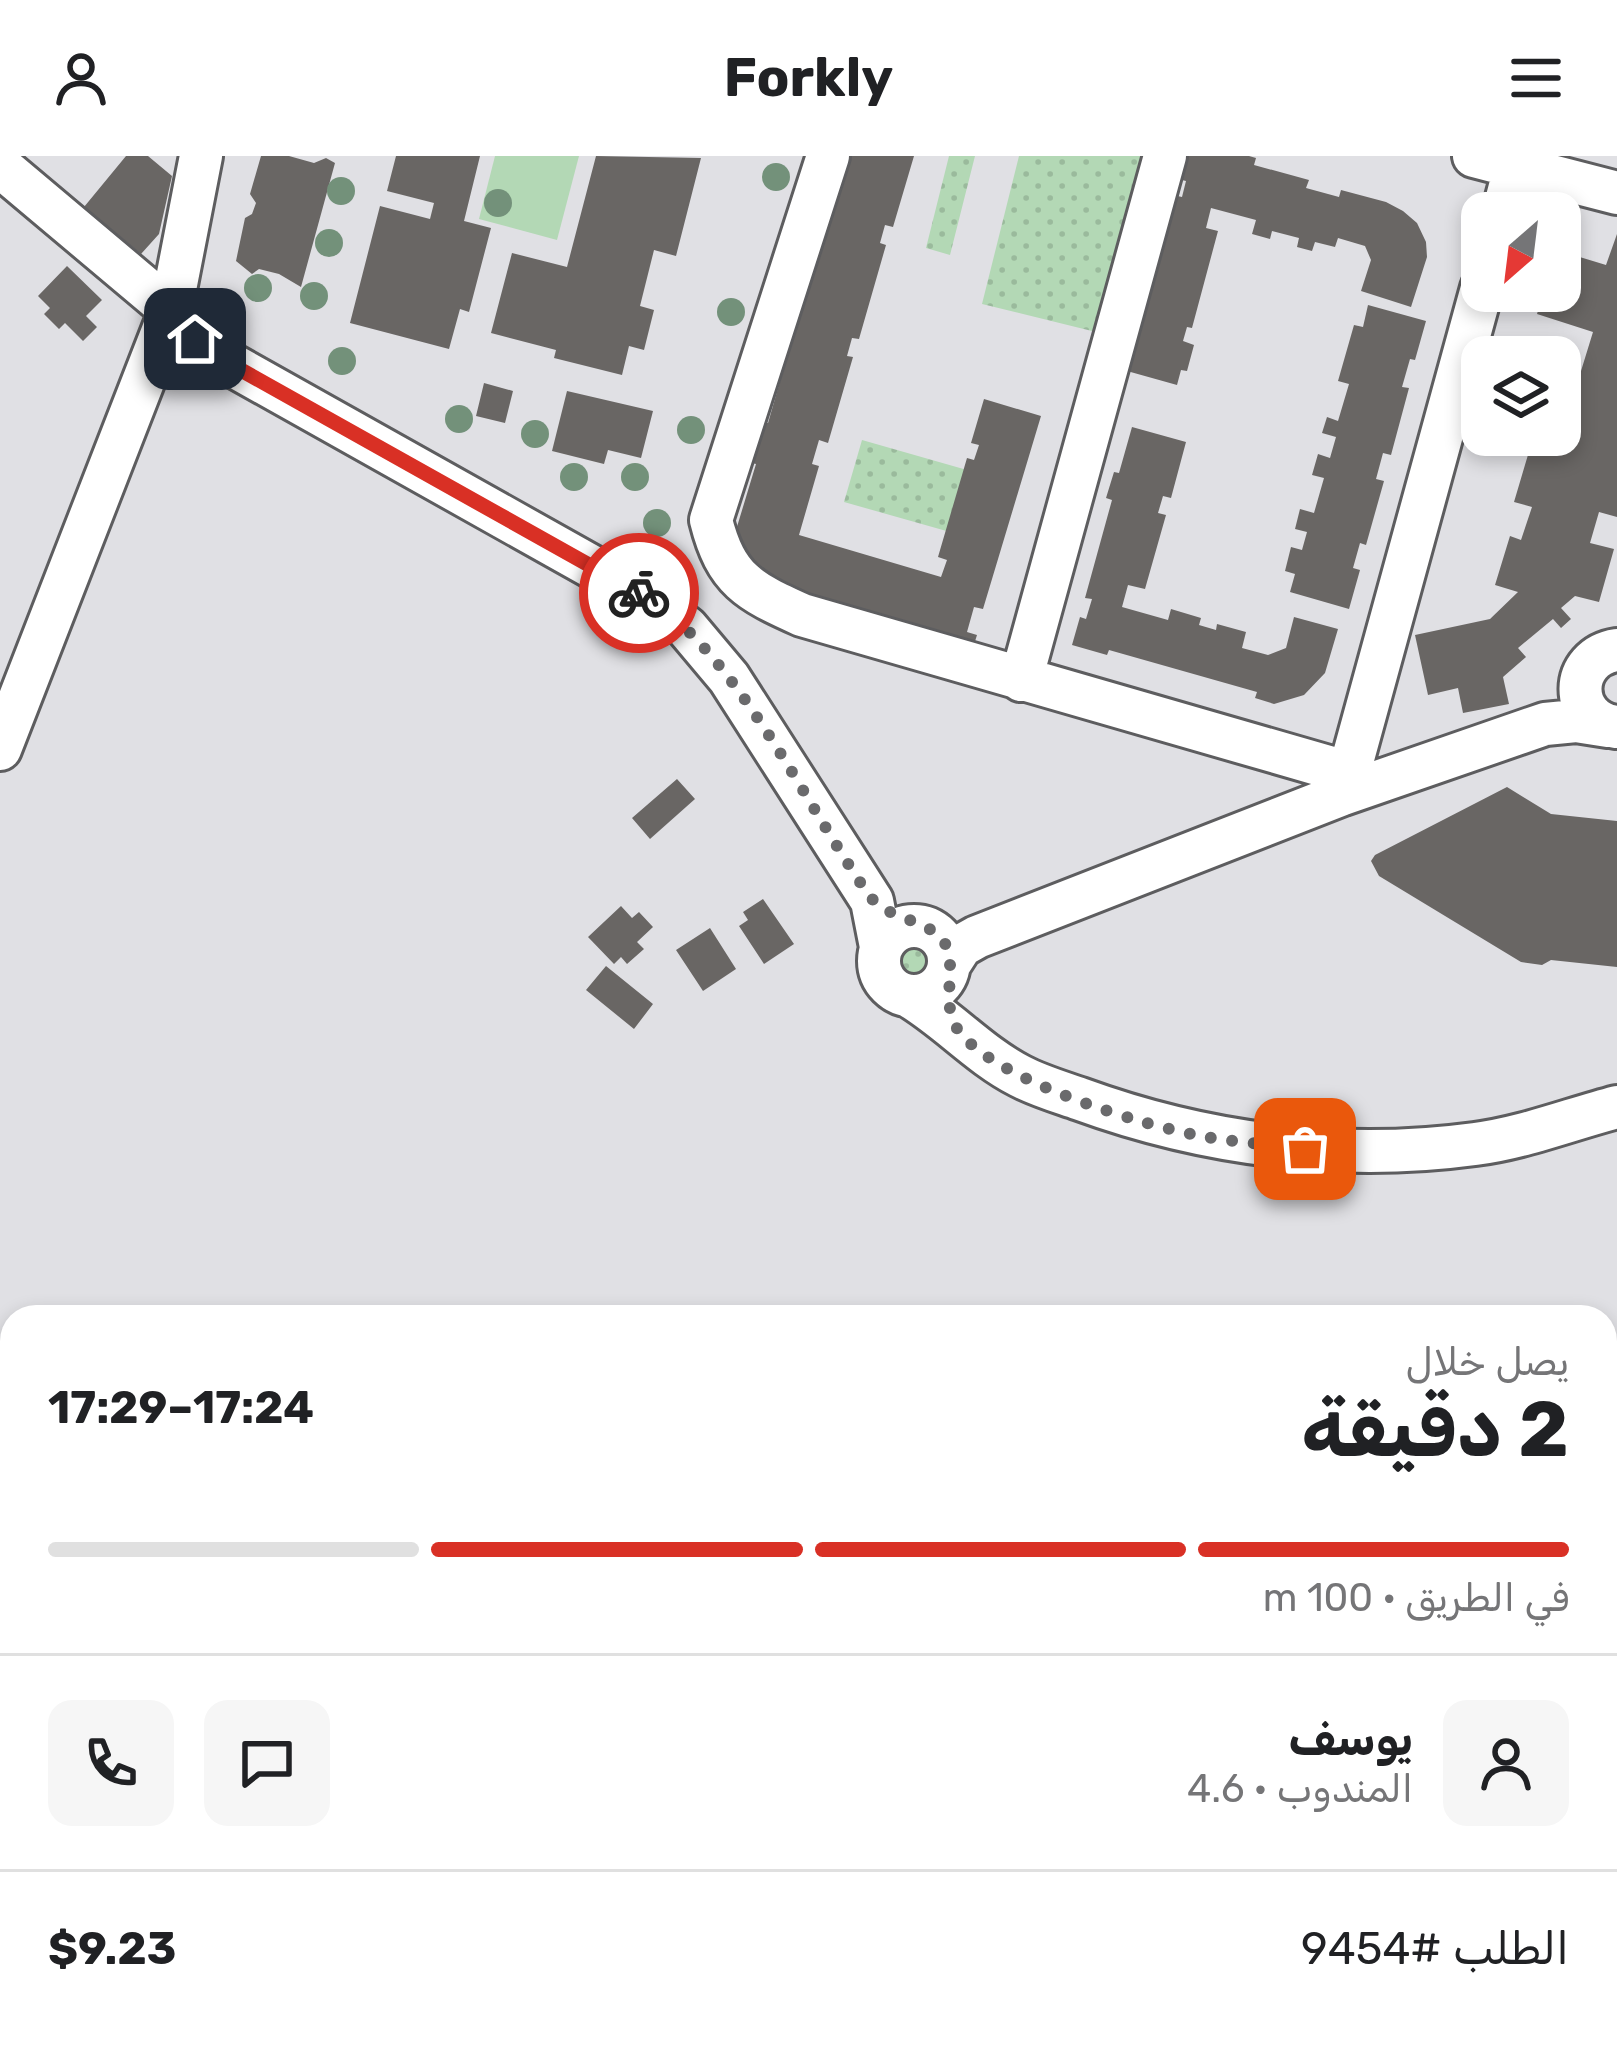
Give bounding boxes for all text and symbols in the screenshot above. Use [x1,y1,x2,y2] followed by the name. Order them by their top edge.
[48,45,114,111] icon: person
[1503,45,1569,111] icon: menu
[724,46,893,110] text: Forkly
[1461,192,1581,312] north arrow
[1461,192,1581,456] map controls
[144,288,246,390] pin
[162,306,228,372] icon: home
[1461,336,1581,456] button: layers
[579,533,699,653] courier
[606,560,672,626] icon: bike
[1254,1098,1356,1200] pin
[1272,1116,1338,1182] icon: bag
[1406,1339,1569,1385] text: يصل خلال
[48,1381,314,1434] text: 17:24–17:29
[1301,1383,1569,1476] text: 2 دقيقة
[1263,1575,1569,1621] text: في الطريق · 100 m
[48,1700,174,1826] button: phone
[204,1700,330,1826] button: chat
[1443,1700,1569,1826] button: person
[1288,1713,1413,1766] text: يوسف
[1187,1766,1413,1812] text: المندوب · 4.6
[48,1922,176,1975] text: $9.23
[1301,1922,1569,1975] text: الطلب #9454

